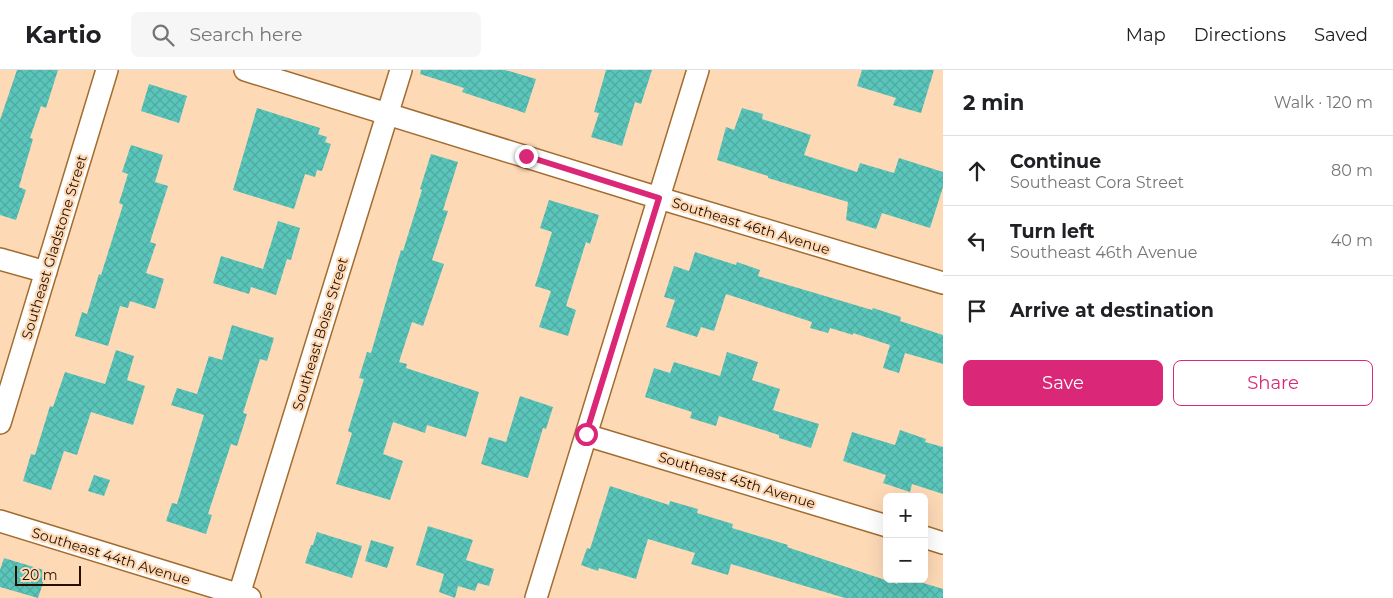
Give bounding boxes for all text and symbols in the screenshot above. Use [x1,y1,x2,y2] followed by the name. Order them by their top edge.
[131,12,481,57] search box
[25,20,101,49] text: Kartio
[149,21,177,49] icon: search
[189,23,302,46] text: Search here
[1126,24,1166,46] text: Map
[1194,24,1286,46] text: Directions
[1314,24,1368,46] text: Saved
[963,90,1024,115] text: 2 min
[1274,93,1373,112] text: Walk · 120 m
[515,145,538,168] route end
[1010,150,1101,173] text: Continue
[17,152,91,341] street label: Southeast Gladstone Street
[963,157,991,185] icon: ahead
[1331,161,1373,180] text: 80 m
[1010,173,1184,192] text: Southeast Cora Street
[670,193,832,259] street label: Southeast 46th Avenue
[1010,220,1095,243] text: Turn left
[963,227,991,255] icon: left
[1331,231,1373,250] text: 40 m
[1010,243,1198,262] text: Southeast 46th Avenue
[288,255,352,413] street label: Southeast Boise Street
[963,297,991,325] icon: arrive
[1010,299,1214,322] text: Arrive at destination
[963,360,1163,406] button: Save
[1173,360,1373,406] button: Share
[575,423,598,446] route start
[656,448,818,512] street label: Southeast 45th Avenue
[883,493,928,583] map controls
[883,493,928,538] button: +
[30,523,192,589] street label: Southeast 44th Avenue
[883,538,928,583] button: −
[15,563,81,586] scale bar
[22,566,58,584] text: 20 m

